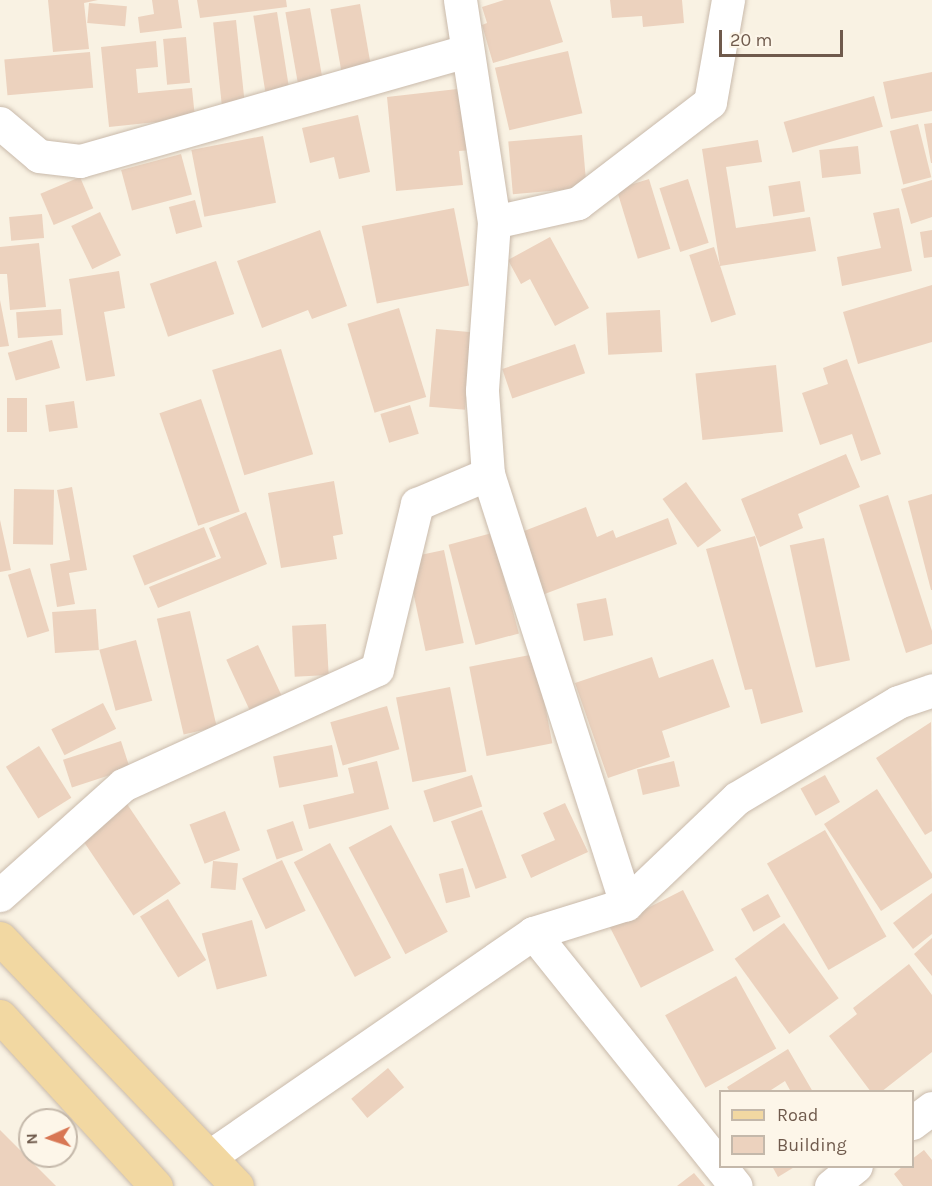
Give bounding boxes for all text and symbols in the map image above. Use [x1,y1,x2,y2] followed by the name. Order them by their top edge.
[722,18,846,56] scale bar
[730,29,772,51] text: 20 m
[719,1090,914,1168] legend
[777,1104,818,1126] text: Road
[18,1108,78,1168] north arrow
[22,1133,41,1145] text: N
[777,1134,847,1156] text: Building

